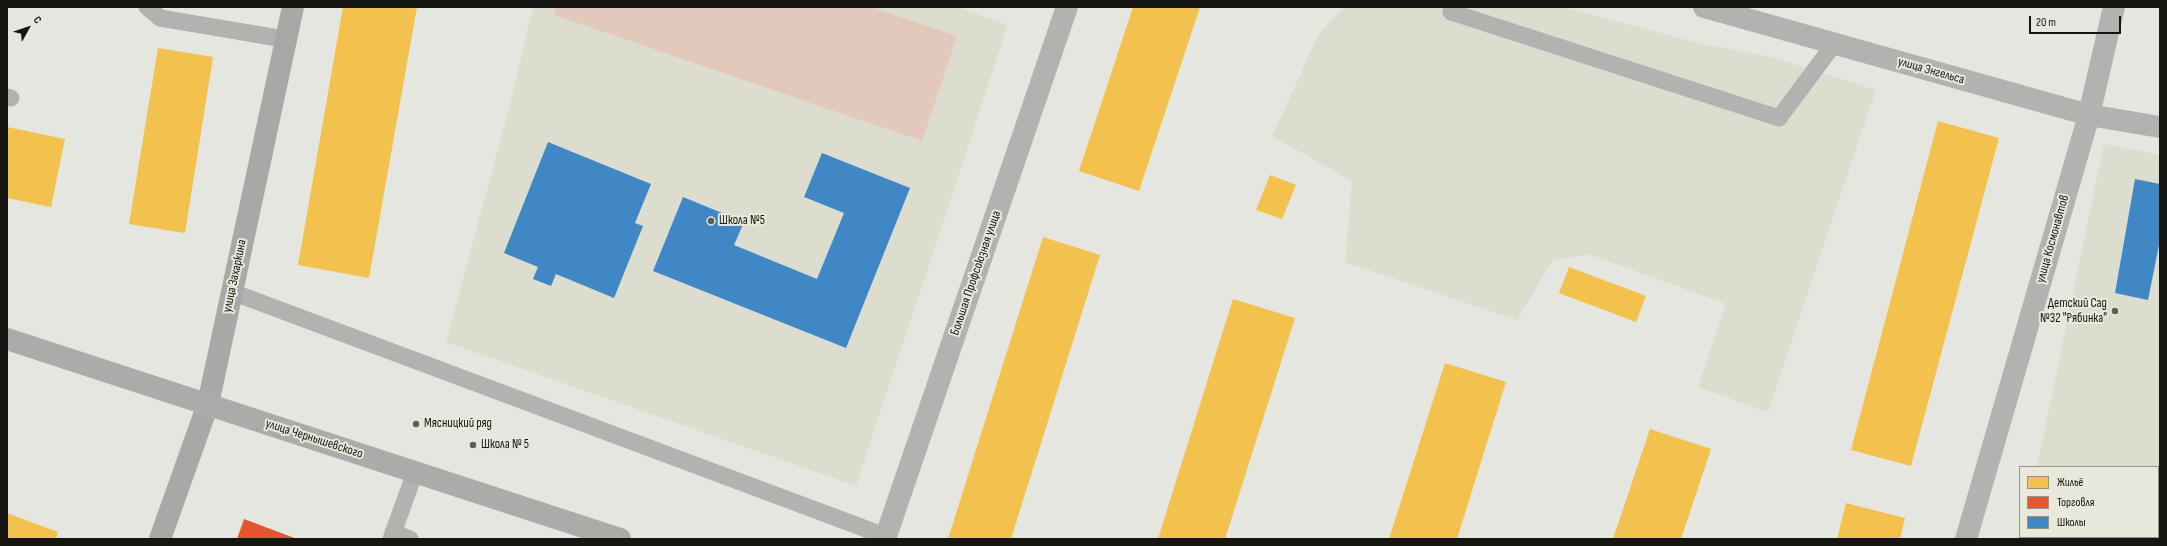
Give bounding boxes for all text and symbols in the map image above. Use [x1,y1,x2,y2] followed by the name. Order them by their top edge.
[8,8,48,48] north arrow
[2031,8,2123,34] scale bar
[31,14,44,26] text: С
[2036,15,2056,30] text: 20 m
[1896,54,1966,88] street label: улица Энгельса
[2033,193,2073,285] street label: улица Космонавтов
[947,209,1005,337] street label: Большая Профсоюзная улица
[719,213,765,229] place label: Школа №5
[706,216,716,226] marker: Школа №5
[220,238,250,314] street label: улица Захаркина
[2040,296,2107,327] place label: Детский Сад №32 "Рябинка"
[2110,306,2120,316] marker: Детский Сад №32 "Рябинка"
[263,416,365,462] street label: улица Чернышевского
[424,416,492,432] place label: Мясницкий ряд
[411,419,421,429] marker: Мясницкий ряд
[481,437,529,453] place label: Школа № 5
[468,440,478,450] marker: Школа № 5
[2019,466,2159,538] legend
[2057,475,2083,490] text: Жильё
[2057,495,2094,510] text: Торговля
[2057,515,2086,530] text: Школы

